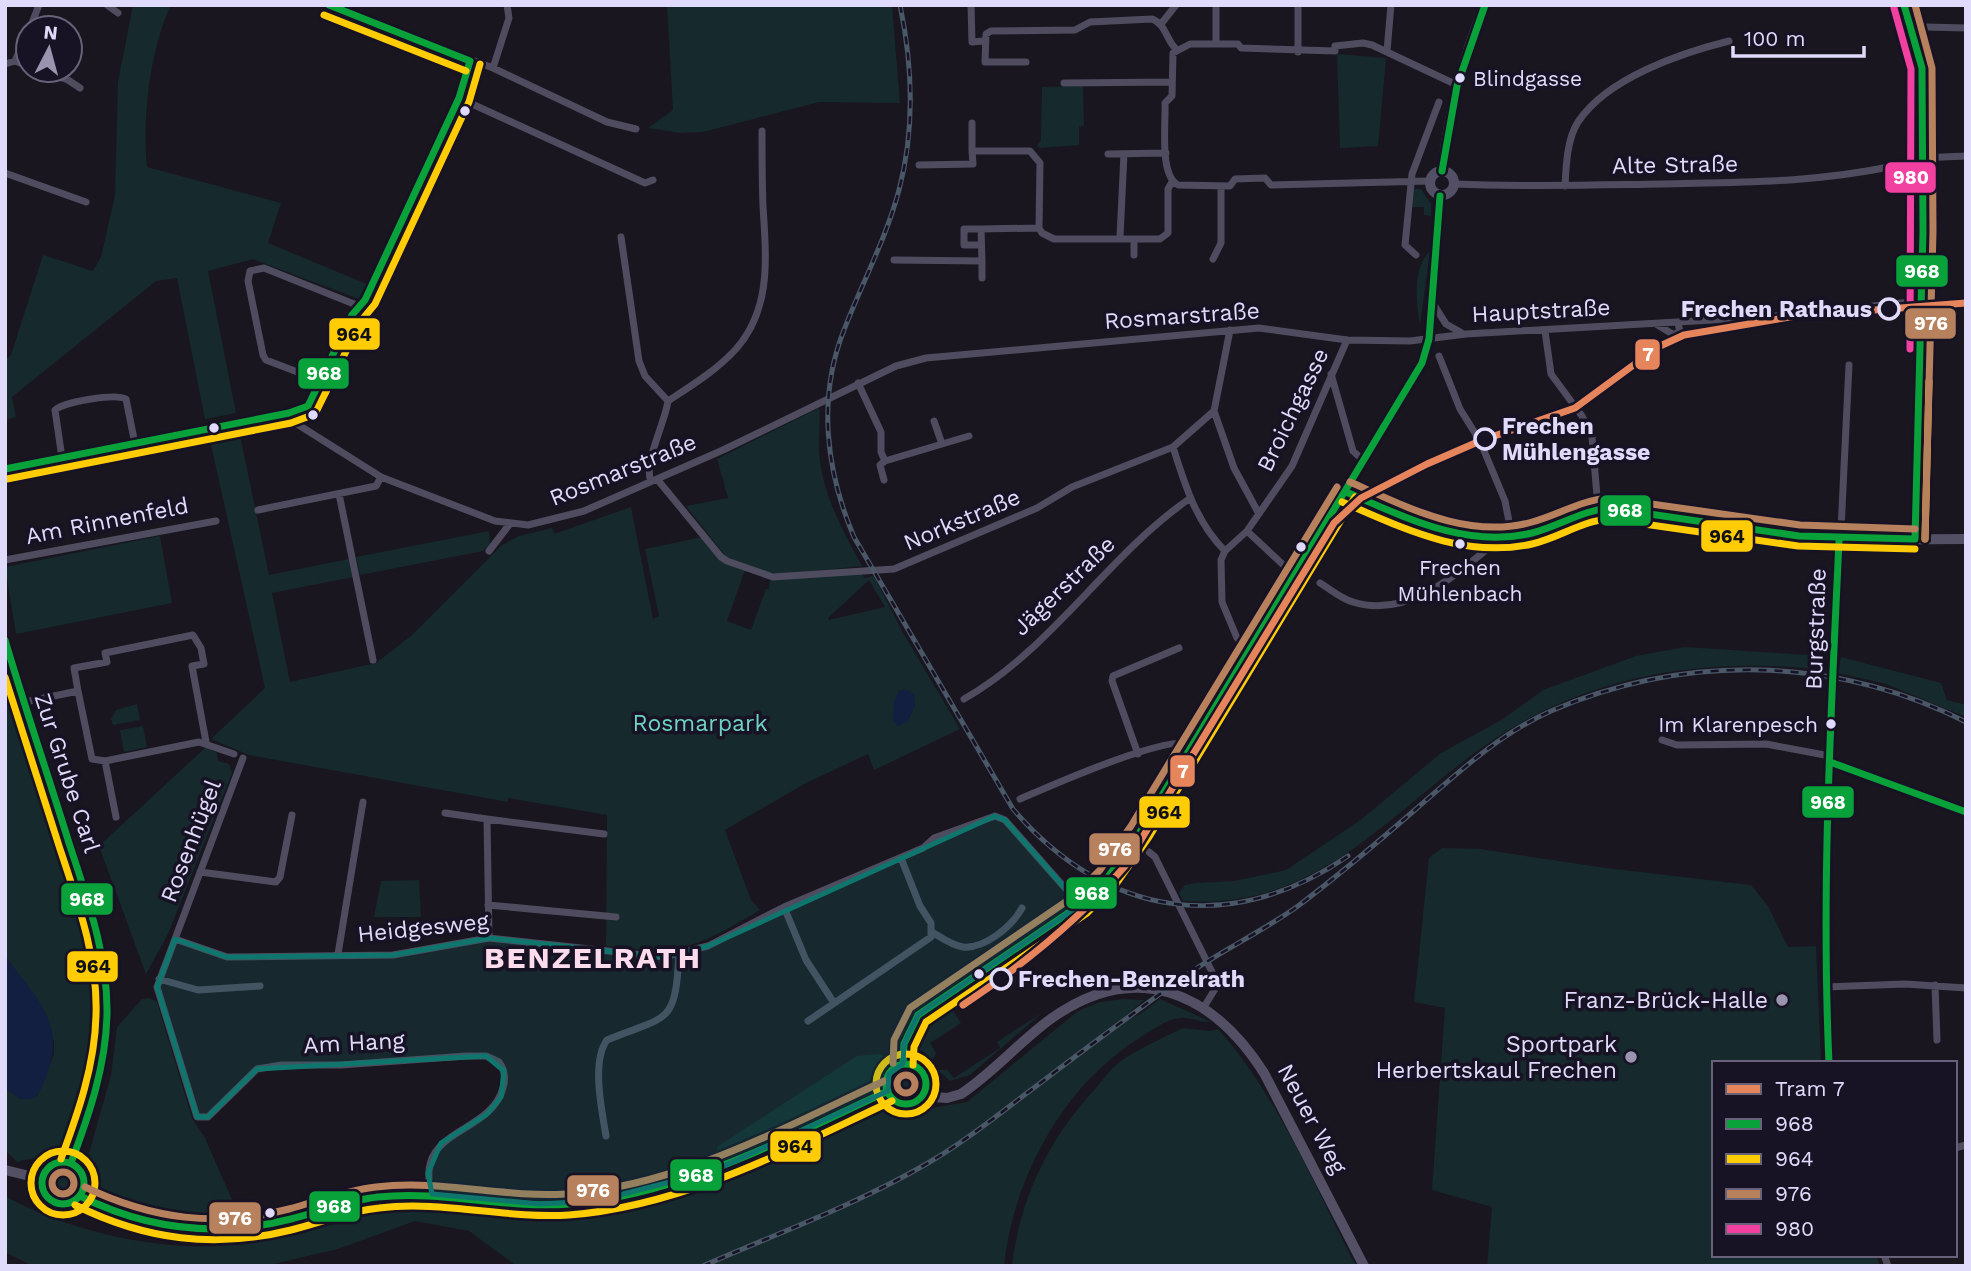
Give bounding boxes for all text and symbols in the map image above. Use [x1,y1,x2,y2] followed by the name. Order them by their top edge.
[14,14,84,84] north arrow
[1733,14,1864,58] scale bar
[43,20,59,45] text: N
[1744,26,1806,51] text: 100 m
[1473,66,1582,91] place label: Blindgasse
[1453,71,1467,85] marker: Blindgasse
[458,104,472,118] unlabelled marker
[1612,150,1738,180] street label: Alte Straße
[1884,161,1937,194] line badge: 980
[1893,166,1929,189] text: 980
[1895,254,1949,288] line badge: 968
[1904,260,1940,283] text: 968
[1471,294,1611,328] street label: Hauptstraße
[1681,296,1872,323] place label: Frechen Rathaus
[1103,297,1261,335] street label: Rosmarstraße
[1878,298,1900,320] marker: Frechen Rathaus
[1904,307,1957,340] line badge: 976
[1914,312,1948,335] text: 976
[328,317,381,351] line badge: 964
[336,323,372,346] text: 964
[1634,338,1661,371] line badge: 7
[1642,343,1654,366] text: 7
[1252,344,1334,476] street label: Broichgasse
[297,357,350,390] line badge: 968
[306,362,342,385] text: 968
[306,408,320,422] unlabelled marker
[1502,413,1650,466] place label: Frechen Mühlengasse
[207,421,221,435] unlabelled marker
[546,428,700,512] street label: Rosmarstraße
[1474,428,1496,450] marker: Frechen Mühlengasse
[900,483,1024,557] street label: Norkstraße
[23,492,191,550] street label: Am Rinnenfeld
[1599,494,1652,527] line badge: 968
[1607,499,1643,522] text: 968
[1700,519,1754,553] line badge: 964
[1709,525,1745,548] text: 964
[1007,531,1121,641] street label: Jägerstraße
[1453,537,1467,551] marker: Frechen Mühlenbach
[1294,540,1308,554] unlabelled marker
[1397,555,1523,606] place label: Frechen Mühlenbach
[1800,568,1832,690] street label: Burgstraße
[29,690,105,856] street label: Zur Grube Carl
[632,710,768,737] park label: Rosmarpark
[1658,712,1818,737] place label: Im Klarenpesch
[1824,717,1838,731] marker: Im Klarenpesch
[1169,754,1196,788] line badge: 7
[1177,760,1189,783] text: 7
[155,776,227,906] street label: Rosenhügel
[1801,785,1855,819] line badge: 968
[1810,791,1846,814] text: 968
[1138,795,1191,829] line badge: 964
[1146,801,1182,824] text: 964
[1088,832,1141,866] line badge: 976
[1098,838,1132,861] text: 976
[1065,876,1118,910] line badge: 968
[60,882,114,916] line badge: 968
[1074,882,1110,905] text: 968
[69,888,105,911] text: 968
[356,908,491,948] street label: Heidgesweg
[484,940,702,975] district label: BENZELRATH
[66,950,119,983] line badge: 964
[75,955,111,978] text: 964
[1018,966,1245,993] place label: Frechen-Benzelrath
[972,967,986,981] unlabelled marker
[990,968,1012,990] marker: Frechen-Benzelrath
[1564,987,1768,1014] place label: Franz-Brück-Halle
[1774,992,1790,1008] marker: Franz-Brück-Halle
[303,1027,406,1059] street label: Am Hang
[1375,1031,1617,1084] place label: Sportpark Herbertskaul Frechen
[1623,1049,1639,1065] marker: Sportpark Herbertskaul Frechen
[1272,1060,1353,1179] street label: Neuer Weg
[1712,1061,1957,1257] legend
[1775,1076,1845,1101] text: Tram 7
[1775,1111,1814,1136] text: 968
[769,1130,822,1163] line badge: 964
[777,1135,813,1158] text: 964
[1775,1146,1814,1171] text: 964
[669,1158,723,1192] line badge: 968
[678,1164,714,1187] text: 968
[566,1174,620,1207] line badge: 976
[576,1179,610,1202] text: 976
[1775,1181,1812,1206] text: 976
[308,1190,361,1223] line badge: 968
[316,1195,352,1218] text: 968
[208,1201,262,1235] line badge: 976
[263,1206,277,1220] unlabelled marker
[218,1207,252,1230] text: 976
[1775,1216,1814,1241] text: 980

